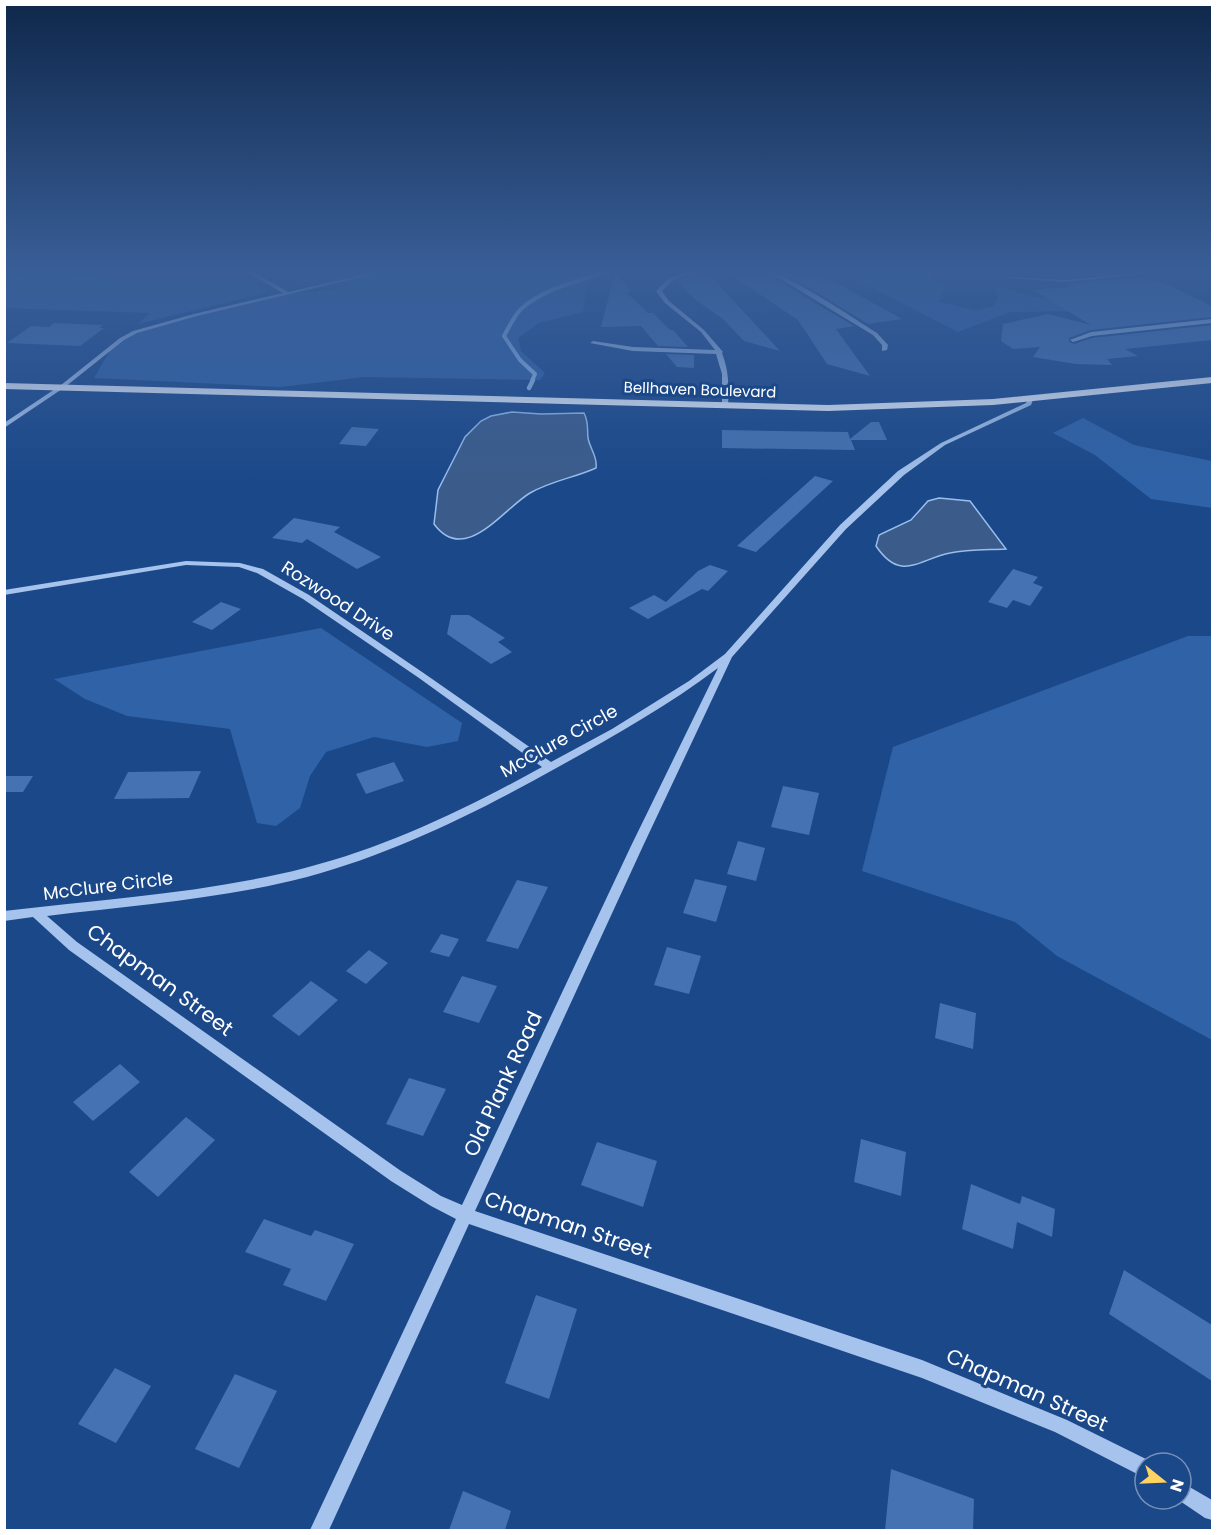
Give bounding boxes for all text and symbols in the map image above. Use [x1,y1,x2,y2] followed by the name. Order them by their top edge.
[623,376,777,403] street label: Bellhaven Boulevard
[277,555,400,647] street label: Rozwood Drive
[496,698,622,783] street label: McClure Circle
[42,865,174,906] street label: McClure Circle
[81,917,239,1043] street label: Chapman Street
[456,1006,549,1161] street label: Old Plank Road
[481,1184,656,1265] street label: Chapman Street
[942,1341,1113,1438] street label: Chapman Street
[1133,1451,1193,1511] north arrow
[1164,1476,1190,1495] text: N

